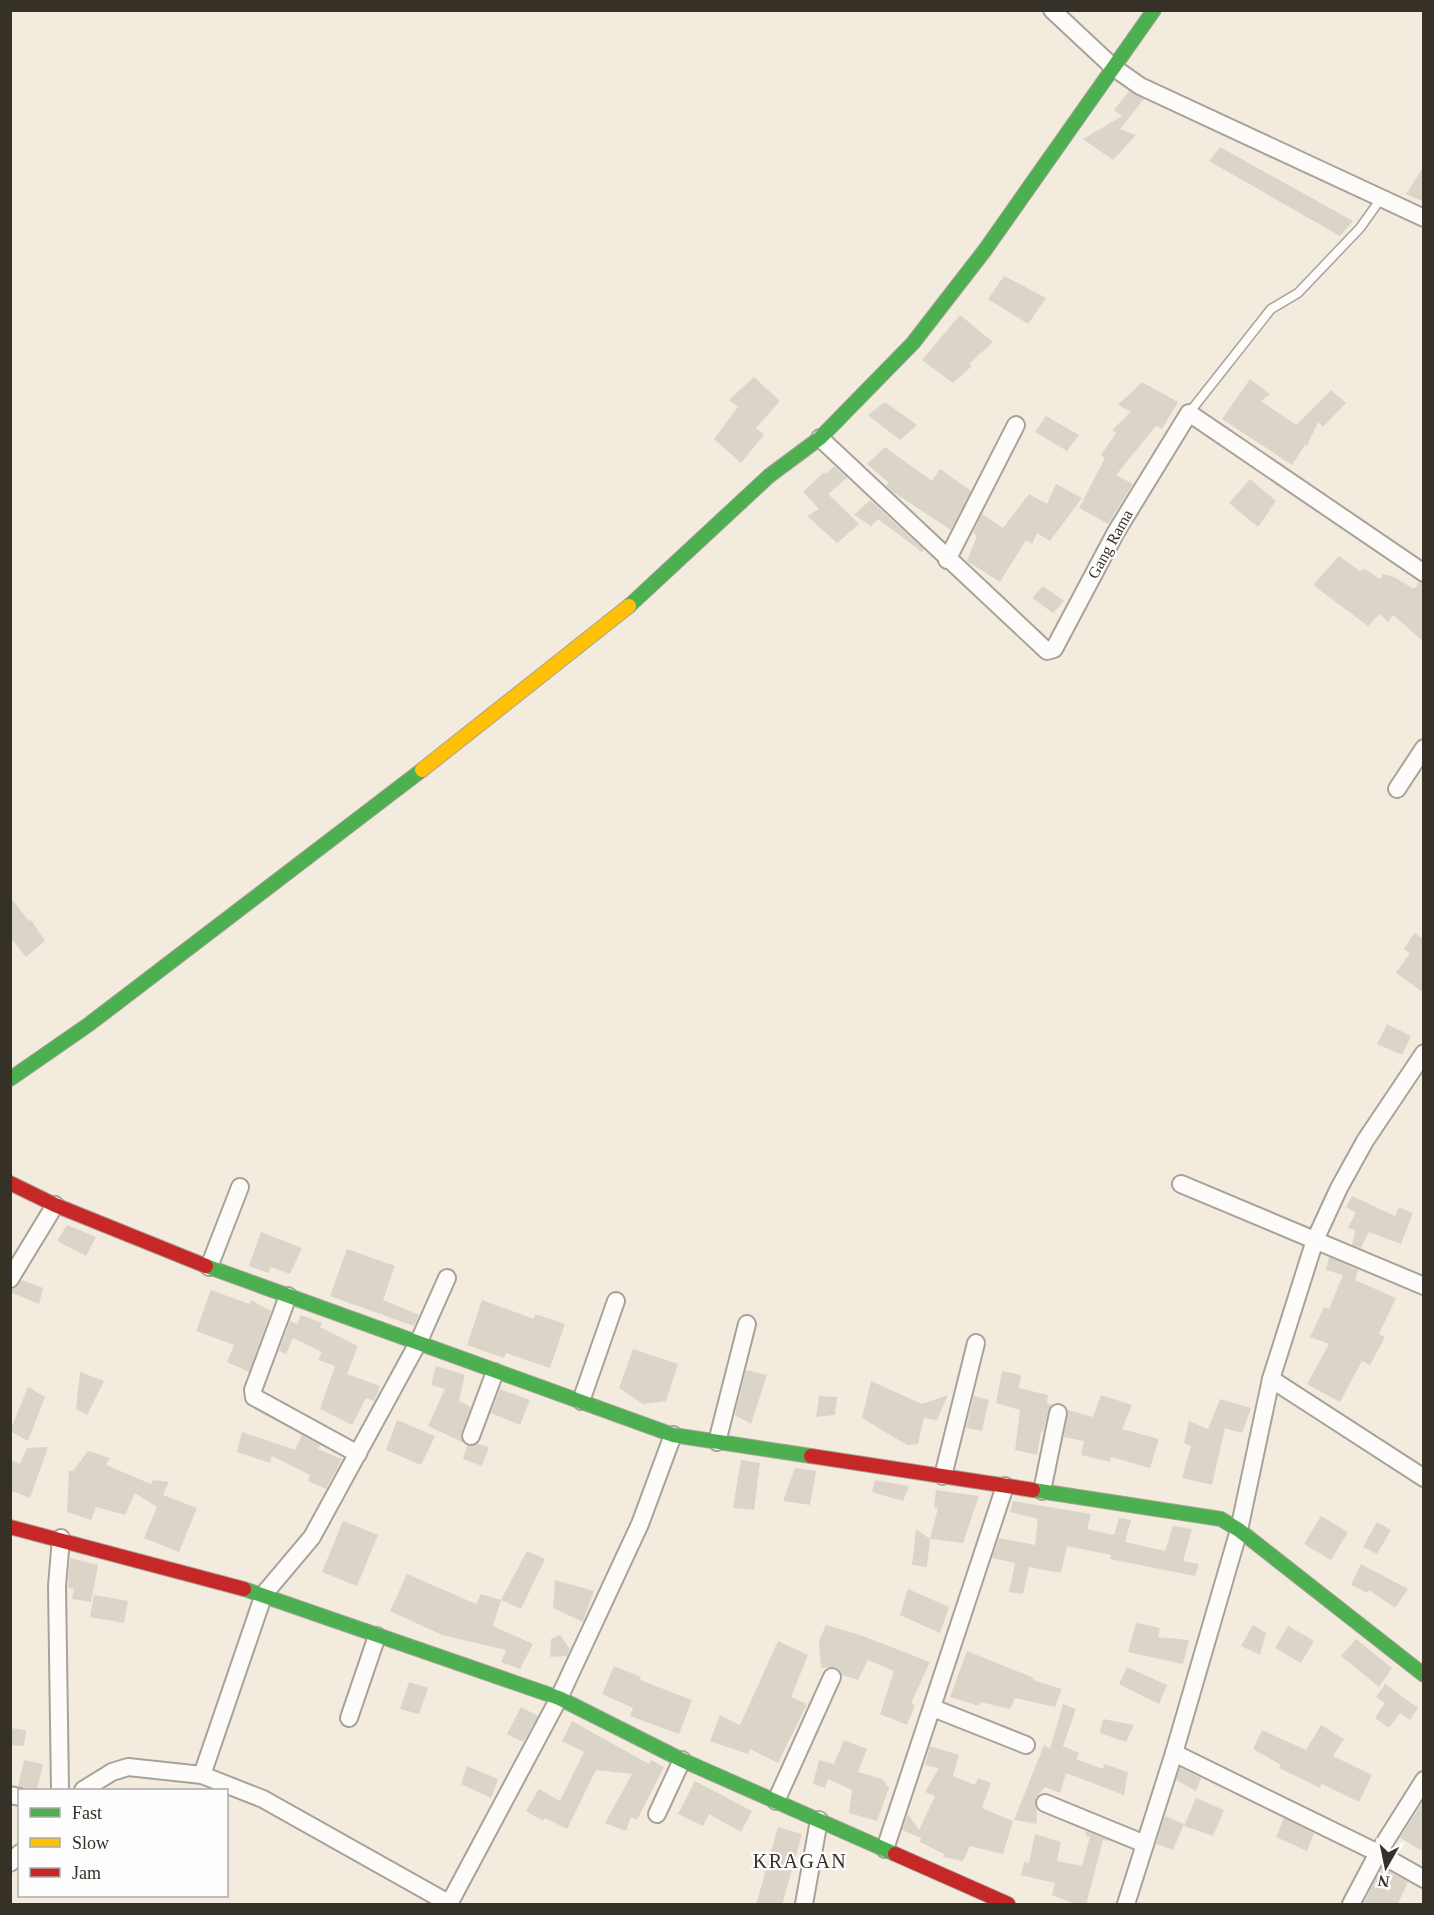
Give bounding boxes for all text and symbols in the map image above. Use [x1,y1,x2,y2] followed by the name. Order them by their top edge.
[1084,507,1137,582] street label: Gang Rama
[18,1789,228,1897] legend
[72,1803,102,1823] text: Fast
[72,1833,109,1853] text: Slow
[1356,1837,1416,1897] north arrow
[753,1850,847,1872] district label: KRAGAN
[72,1863,101,1883] text: Jam
[1376,1872,1391,1891] text: N

